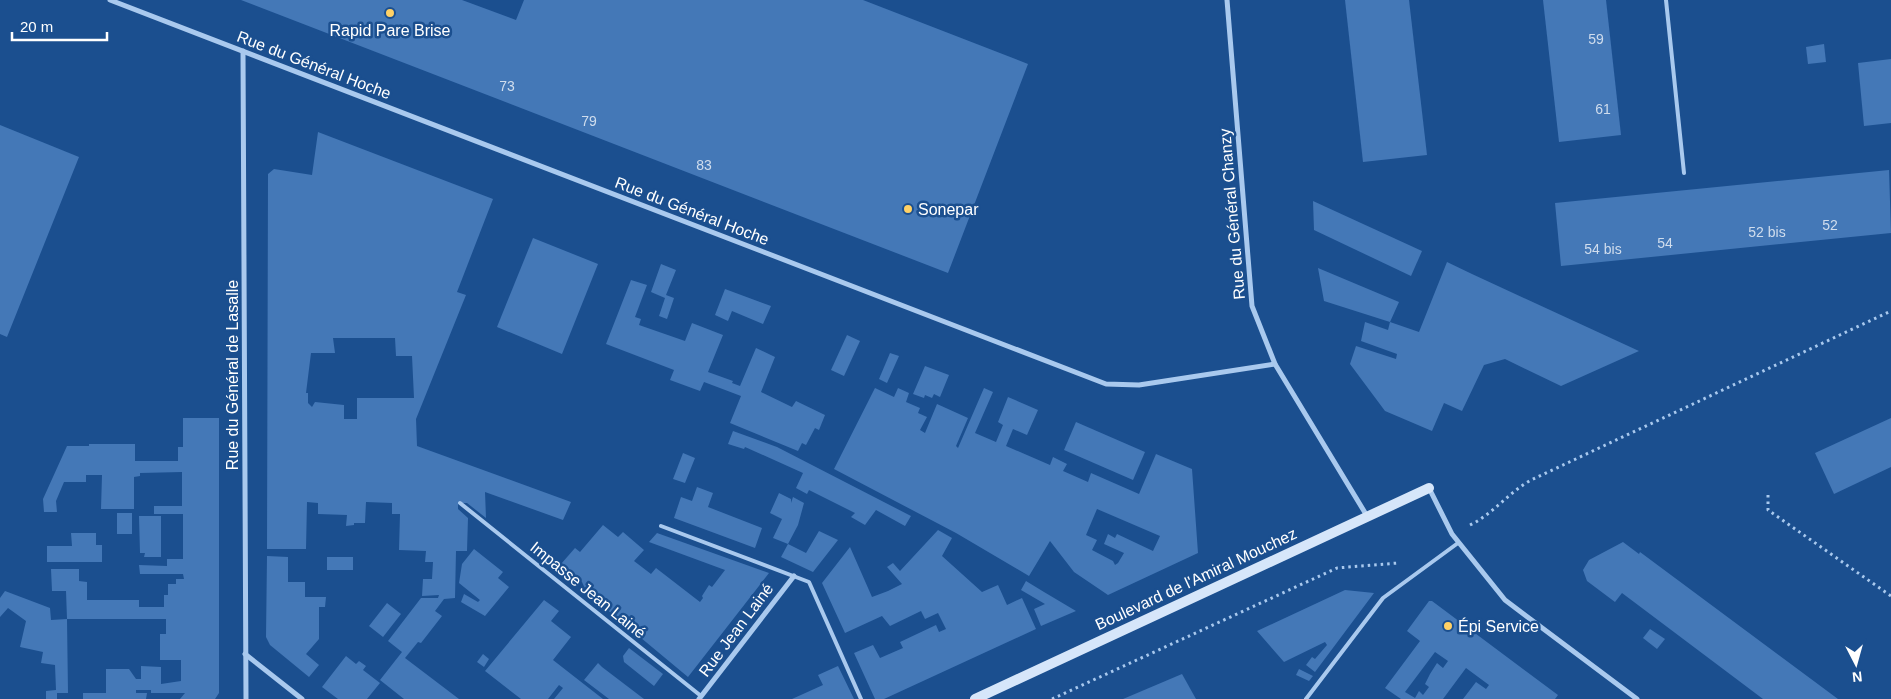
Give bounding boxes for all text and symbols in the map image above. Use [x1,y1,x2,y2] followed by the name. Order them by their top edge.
[384,7,396,19] marker: Rapid Pare Brise
[12,10,108,42] scale bar
[20,18,53,35] text: 20 m
[330,22,451,39] place label: Rapid Pare Brise
[235,28,394,102] street label: Rue du Général Hoche
[1588,31,1604,47] house number: 59
[499,78,515,94] house number: 73
[1595,101,1611,117] house number: 61
[581,113,597,129] house number: 79
[1216,128,1248,300] street label: Rue du Général Chanzy
[696,157,712,173] house number: 83
[613,174,772,248] street label: Rue du Général Hoche
[918,201,979,218] place label: Sonepar
[902,203,914,215] marker: Sonepar
[1822,217,1838,233] house number: 52
[1748,224,1786,240] house number: 52 bis
[1657,235,1673,251] house number: 54
[1584,241,1622,257] house number: 54 bis
[224,280,241,470] street label: Rue du Général de Lasalle
[1093,525,1299,633] street label: Boulevard de l'Amiral Mouchez
[527,538,649,642] street label: Impasse Jean Lainé
[695,580,777,680] street label: Rue Jean Lainé
[1458,617,1539,635] place label: Épi Service
[1442,620,1454,632] marker: Épi Service
[1831,639,1881,689] north arrow
[1851,668,1863,685] text: N

